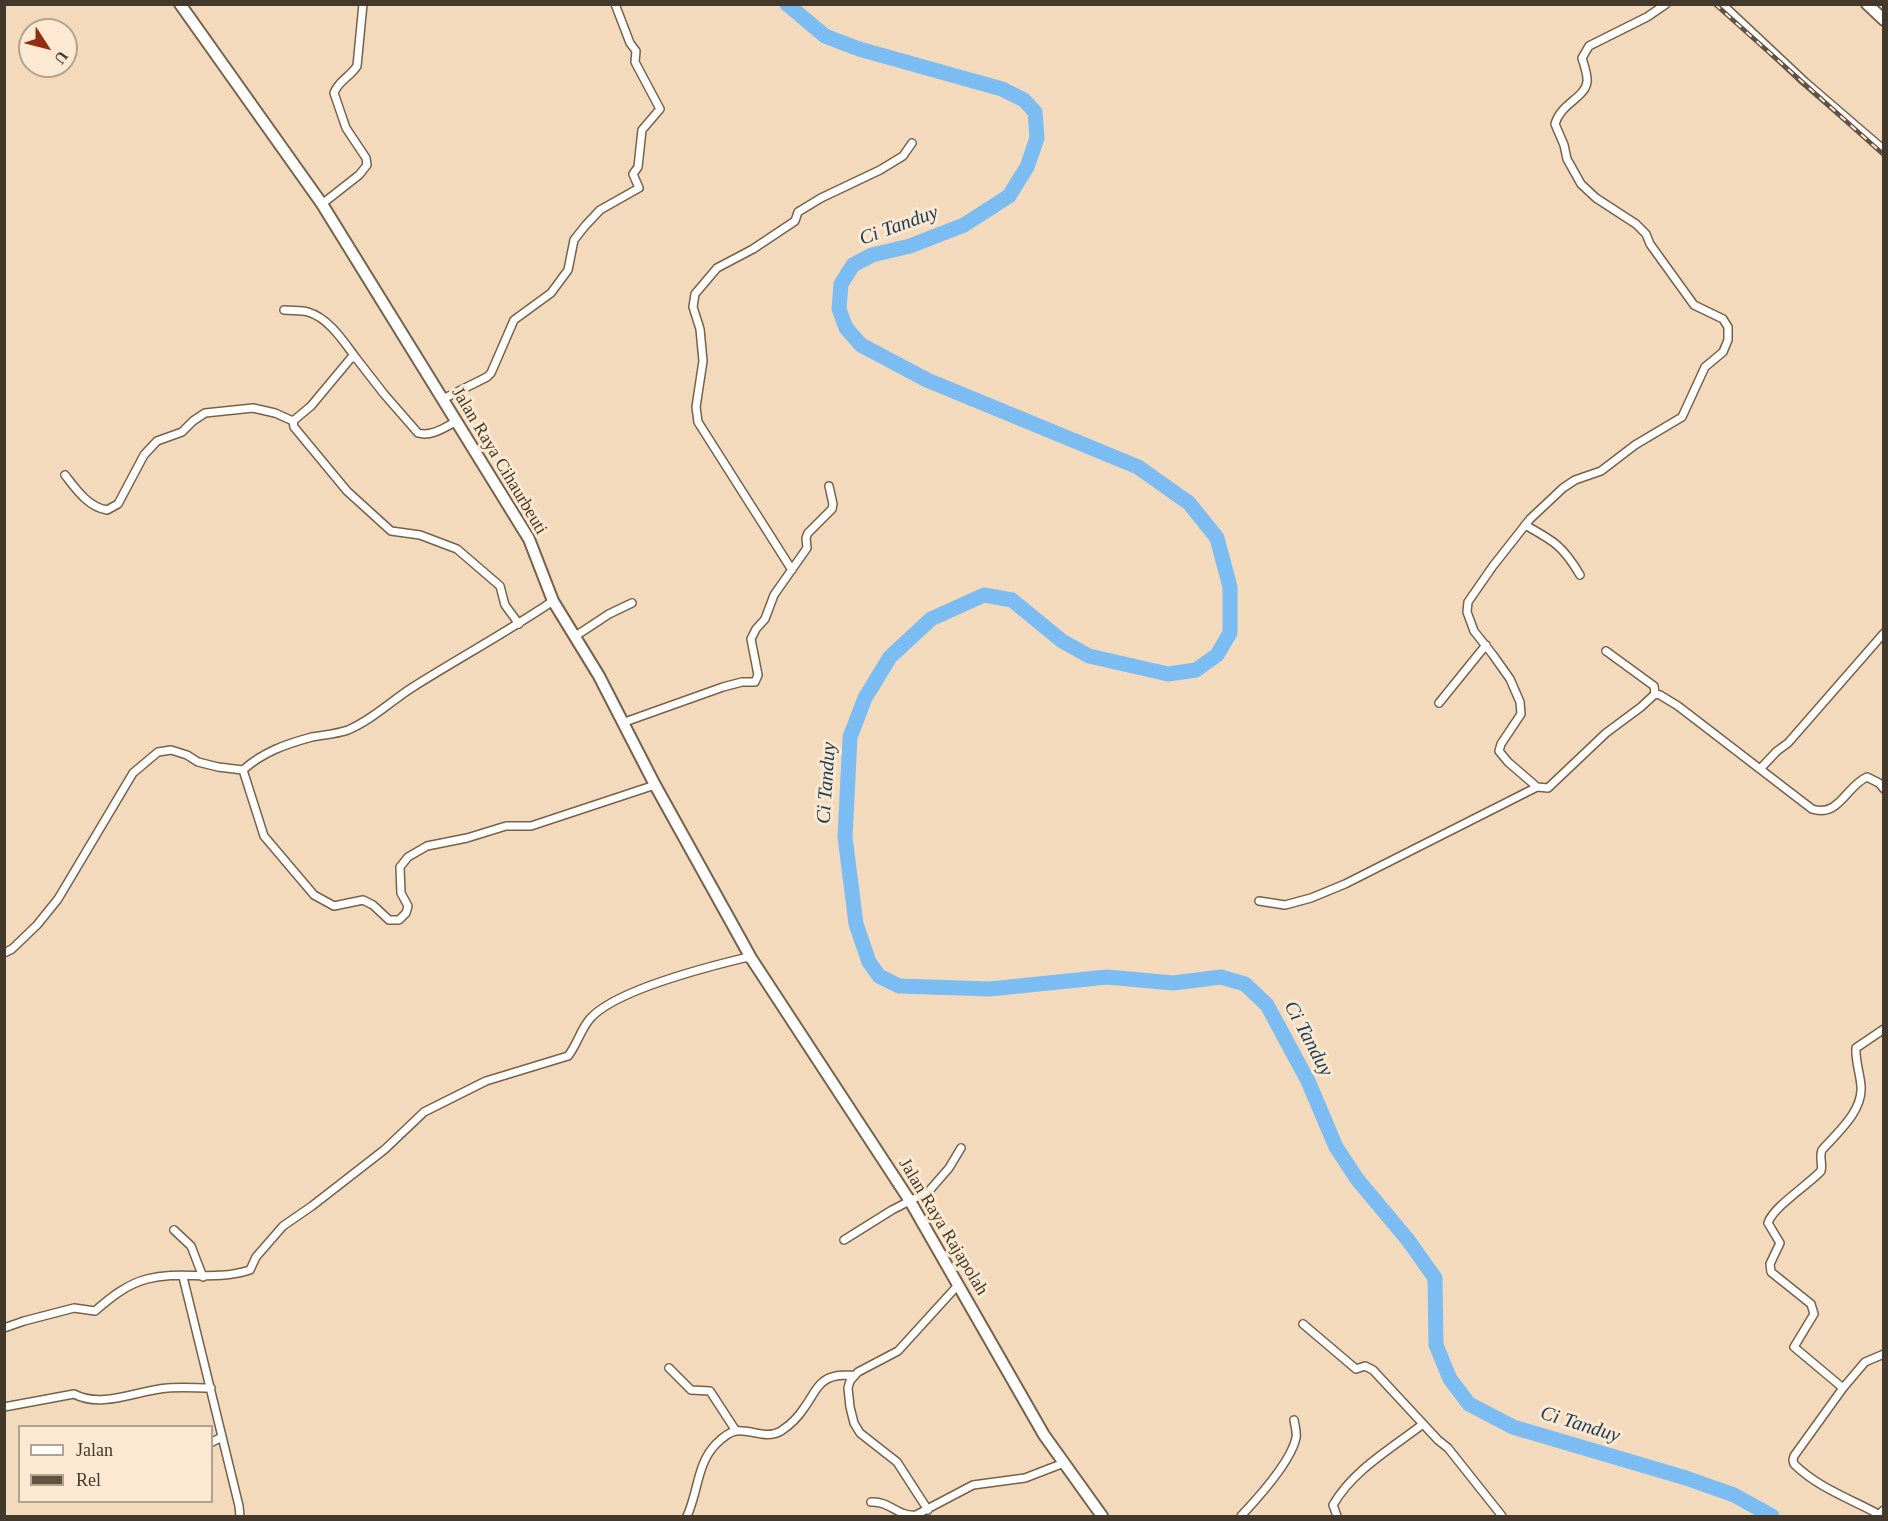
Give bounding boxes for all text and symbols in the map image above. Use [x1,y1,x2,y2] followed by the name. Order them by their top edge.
[18,18,78,78] north arrow
[51,48,72,67] text: U
[856,201,942,251] water label: Ci Tanduy
[446,383,552,539] street label: Jalan Raya Cihaurbeuti
[812,741,842,825] water label: Ci Tanduy
[1278,997,1338,1081] water label: Ci Tanduy
[894,1155,992,1299] street label: Jalan Raya Rajapolah
[1537,1402,1623,1448] water label: Ci Tanduy
[18,1425,213,1503] legend
[76,1440,113,1460] text: Jalan
[76,1470,101,1490] text: Rel

